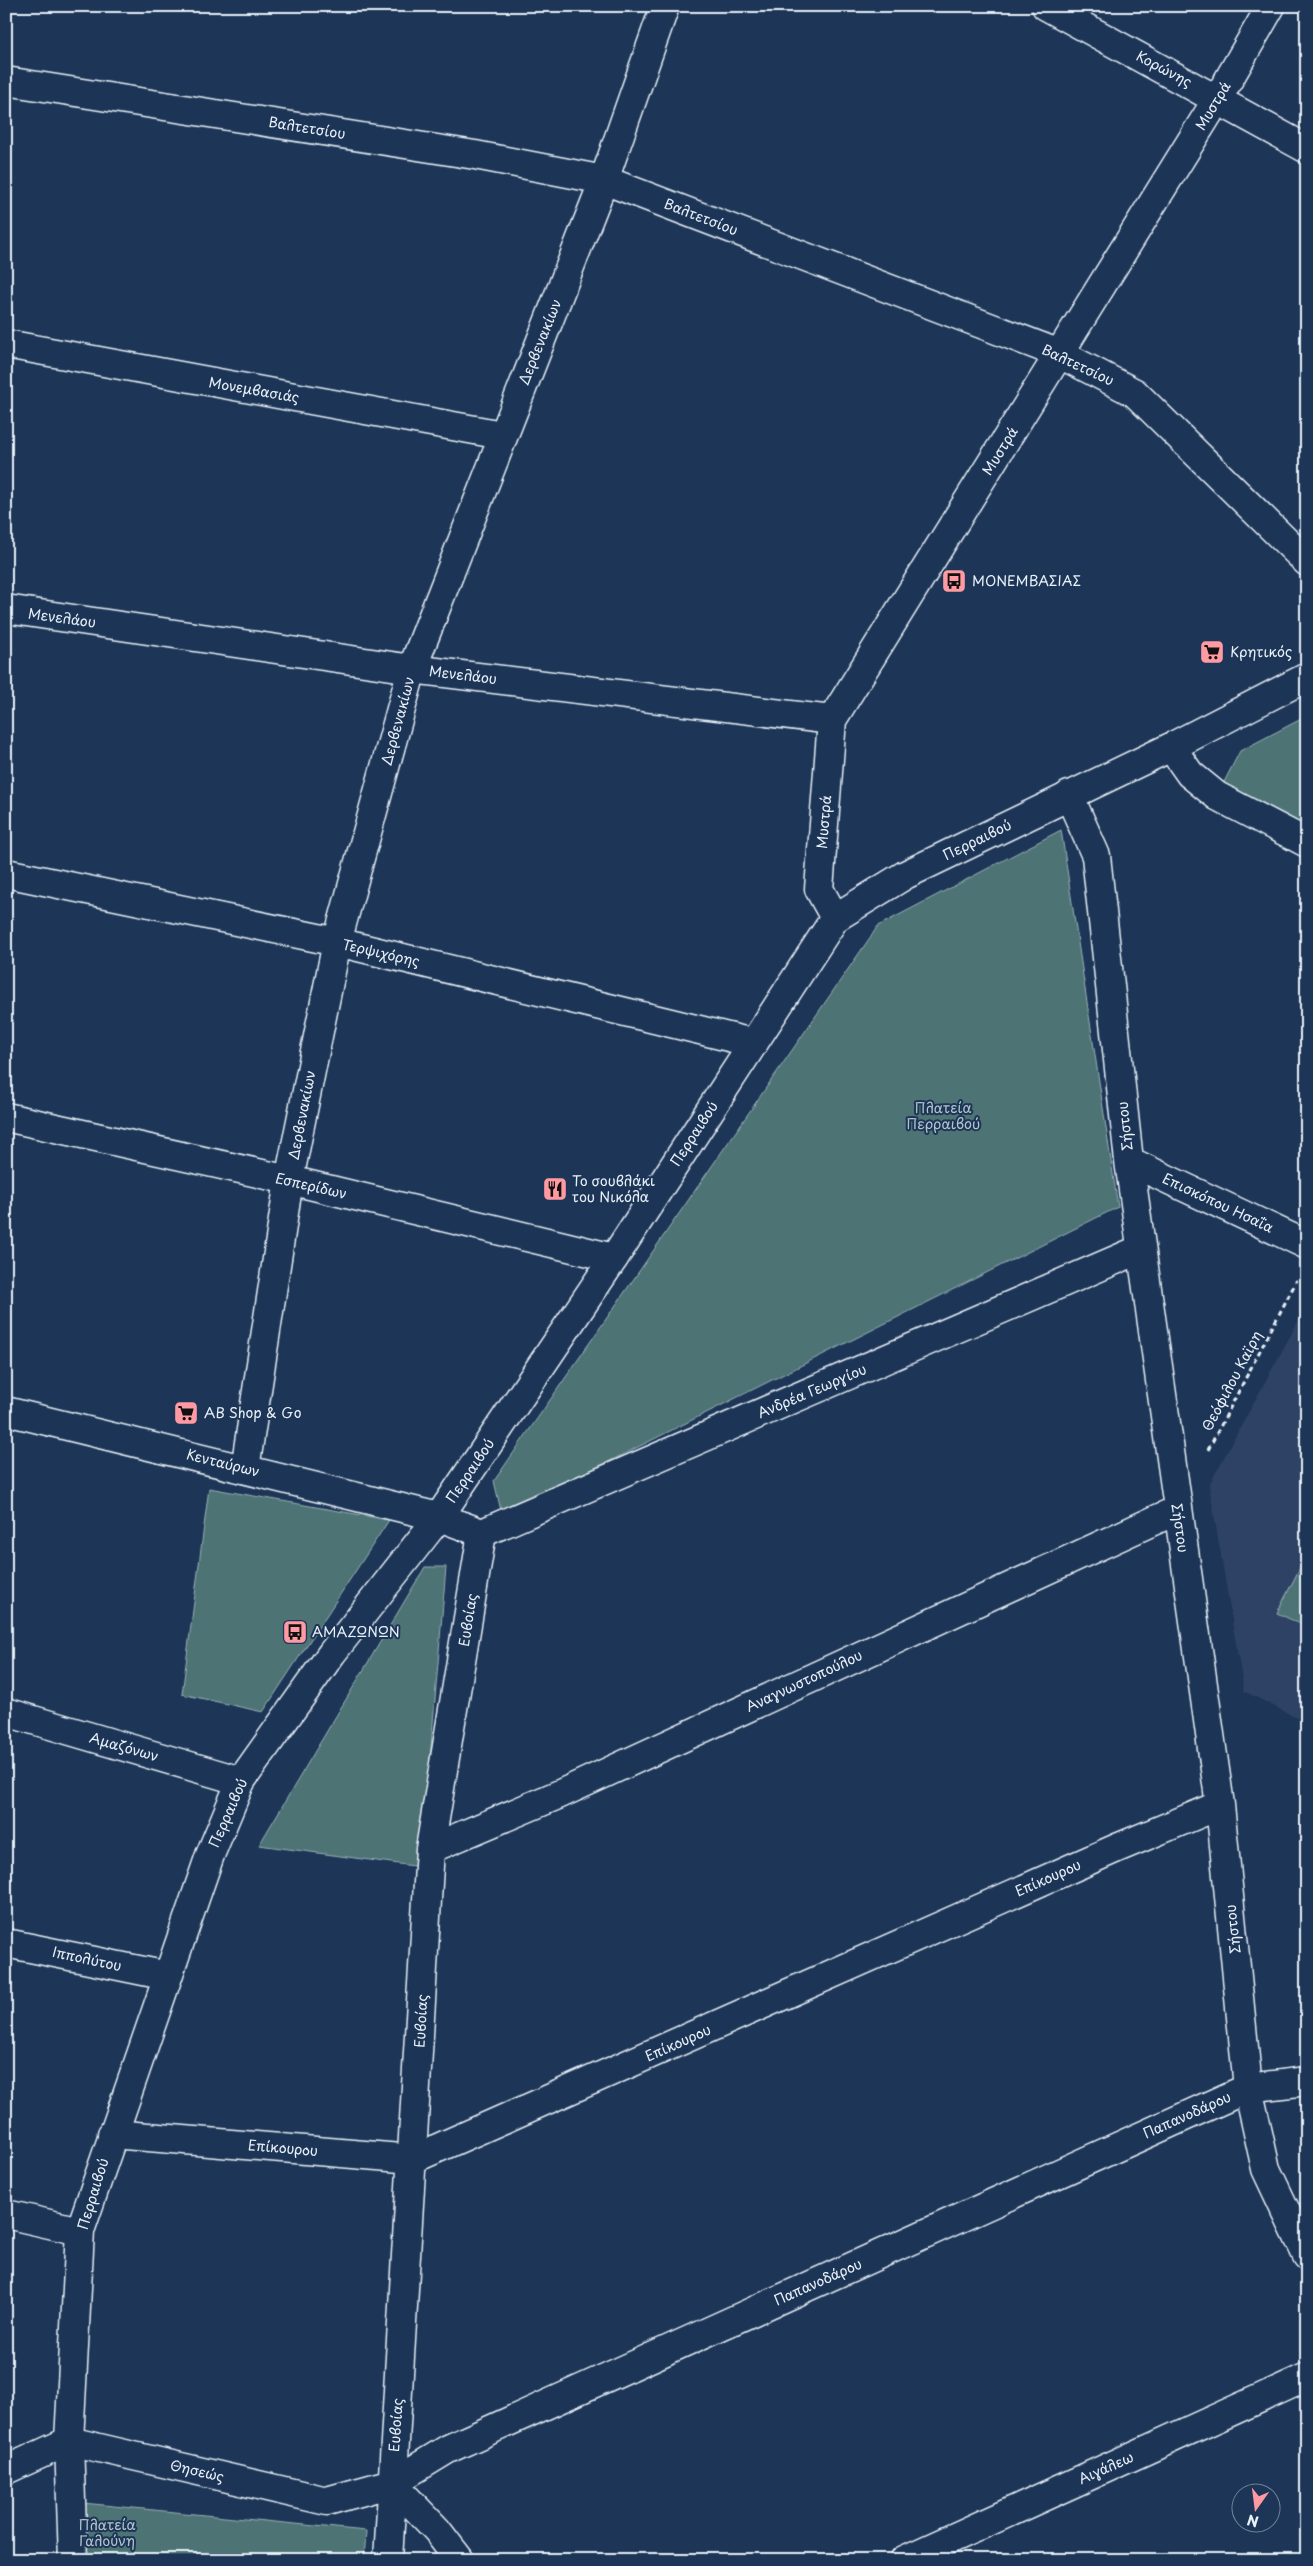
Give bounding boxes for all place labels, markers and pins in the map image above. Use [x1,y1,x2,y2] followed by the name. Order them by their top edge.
[941,568,967,594] bus stop icon: ΜΟΝΕΜΒΑΣΙΑΣ
[972,570,1081,591] place label: ΜΟΝΕΜΒΑΣΙΑΣ
[1199,639,1225,665] supermarket icon: Κρητικός
[1230,641,1292,662] place label: Κρητικός
[572,1170,655,1207] place label: Το σουβλάκι του Νικόλα
[542,1176,568,1202] restaurant icon: Το σουβλάκι του Νικόλα
[173,1400,199,1426] supermarket icon: AB Shop & Go
[204,1402,302,1423] place label: AB Shop & Go
[282,1619,308,1645] bus stop icon: ΑΜΑΖΩΝΩΝ
[312,1621,400,1642] place label: ΑΜΑΖΩΝΩΝ

